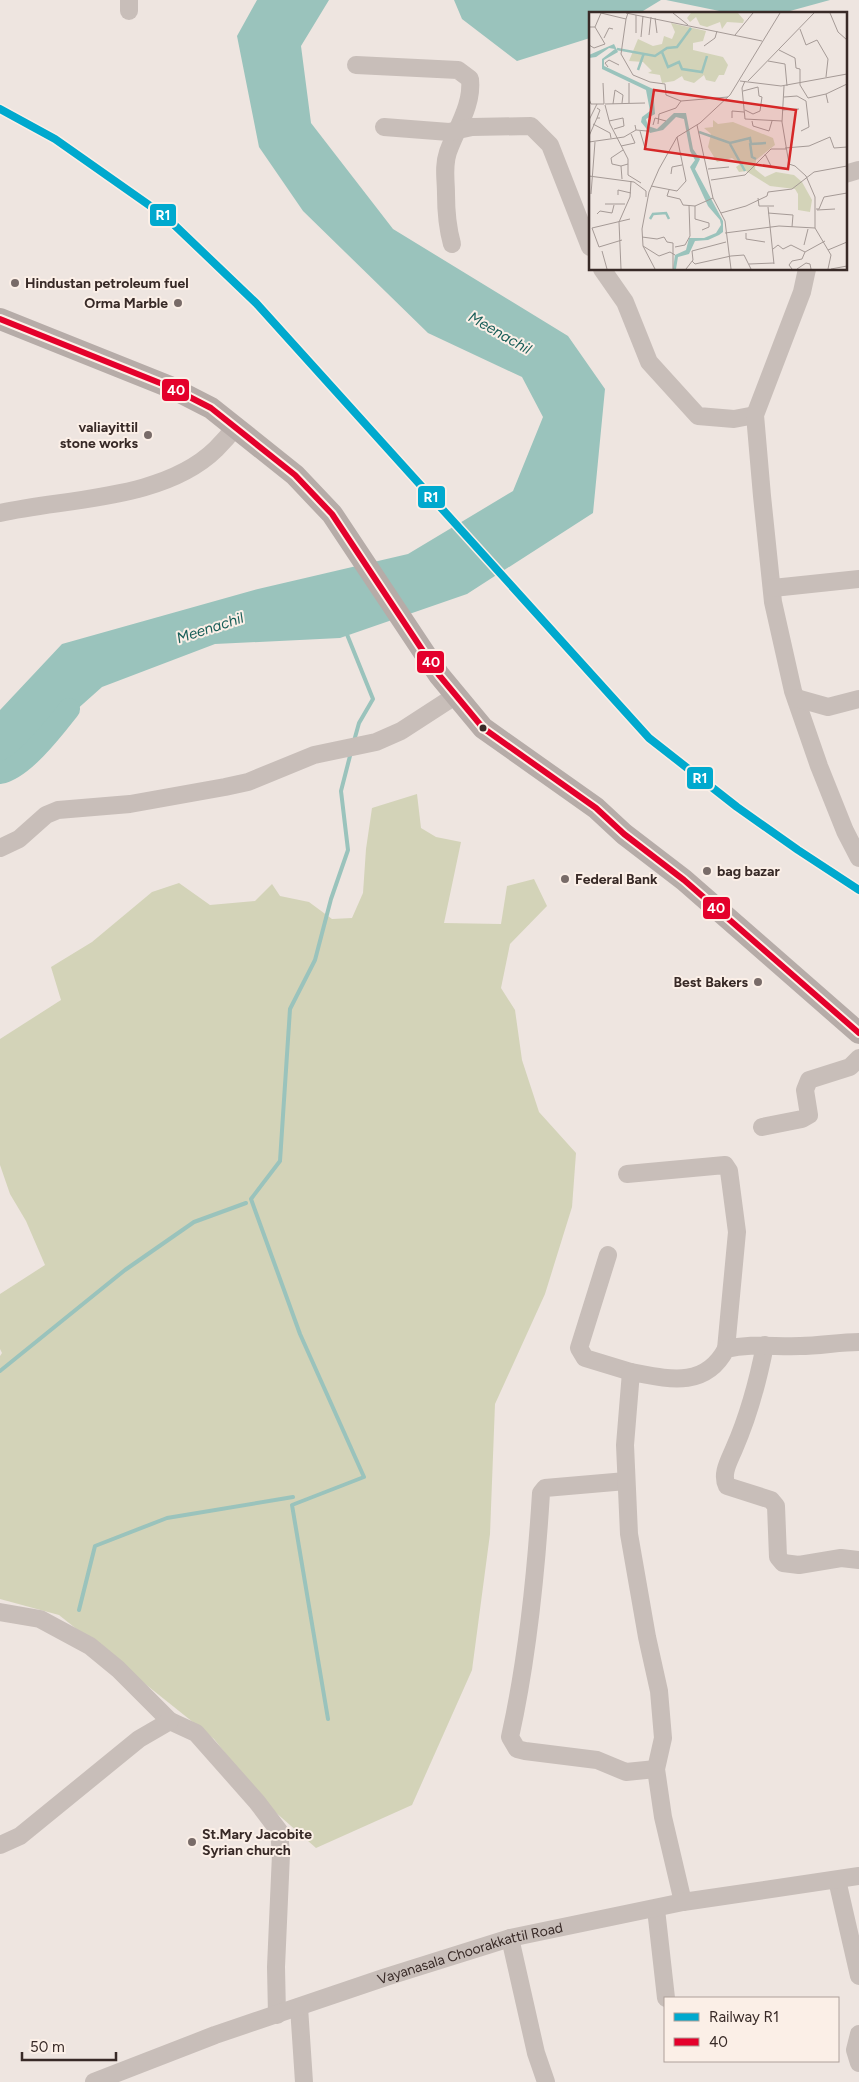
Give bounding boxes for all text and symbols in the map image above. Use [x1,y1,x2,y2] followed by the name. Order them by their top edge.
[589,12,846,270] inset map
[149,203,177,227] line badge: R1
[156,207,170,224] text: R1
[25,275,189,292] place label: Hindustan petroleum fuel
[9,277,21,289] marker: Hindustan petroleum fuel
[84,295,168,312] place label: Orma Marble
[172,297,184,309] marker: Orma Marble
[465,308,535,359] water label: Meenachil
[161,378,190,402] line badge: 40
[167,382,185,399] text: 40
[60,419,138,452] place label: valiayittil stone works
[142,429,154,441] marker: valiayittil stone works
[417,485,446,509] line badge: R1
[424,489,438,506] text: R1
[174,608,247,647] water label: Meenachil
[416,650,445,674] line badge: 40
[422,654,440,671] text: 40
[478,723,488,733] unlabelled marker
[686,766,714,790] line badge: R1
[693,770,707,787] text: R1
[717,863,780,880] place label: bag bazar
[701,865,713,877] marker: bag bazar
[575,871,658,888] place label: Federal Bank
[559,873,571,885] marker: Federal Bank
[702,896,731,920] line badge: 40
[707,900,725,917] text: 40
[673,974,748,991] place label: Best Bakers
[752,976,764,988] marker: Best Bakers
[202,1826,312,1859] place label: St.Mary Jacobite Syrian church
[186,1836,198,1848] marker: St.Mary Jacobite Syrian church
[375,1919,564,1988] street label: Vayanasala Choorakkattil Road
[664,1997,839,2062] legend
[709,2008,779,2026] text: Railway R1
[22,2030,116,2062] scale bar
[709,2033,728,2051] text: 40
[30,2038,65,2056] text: 50 m

